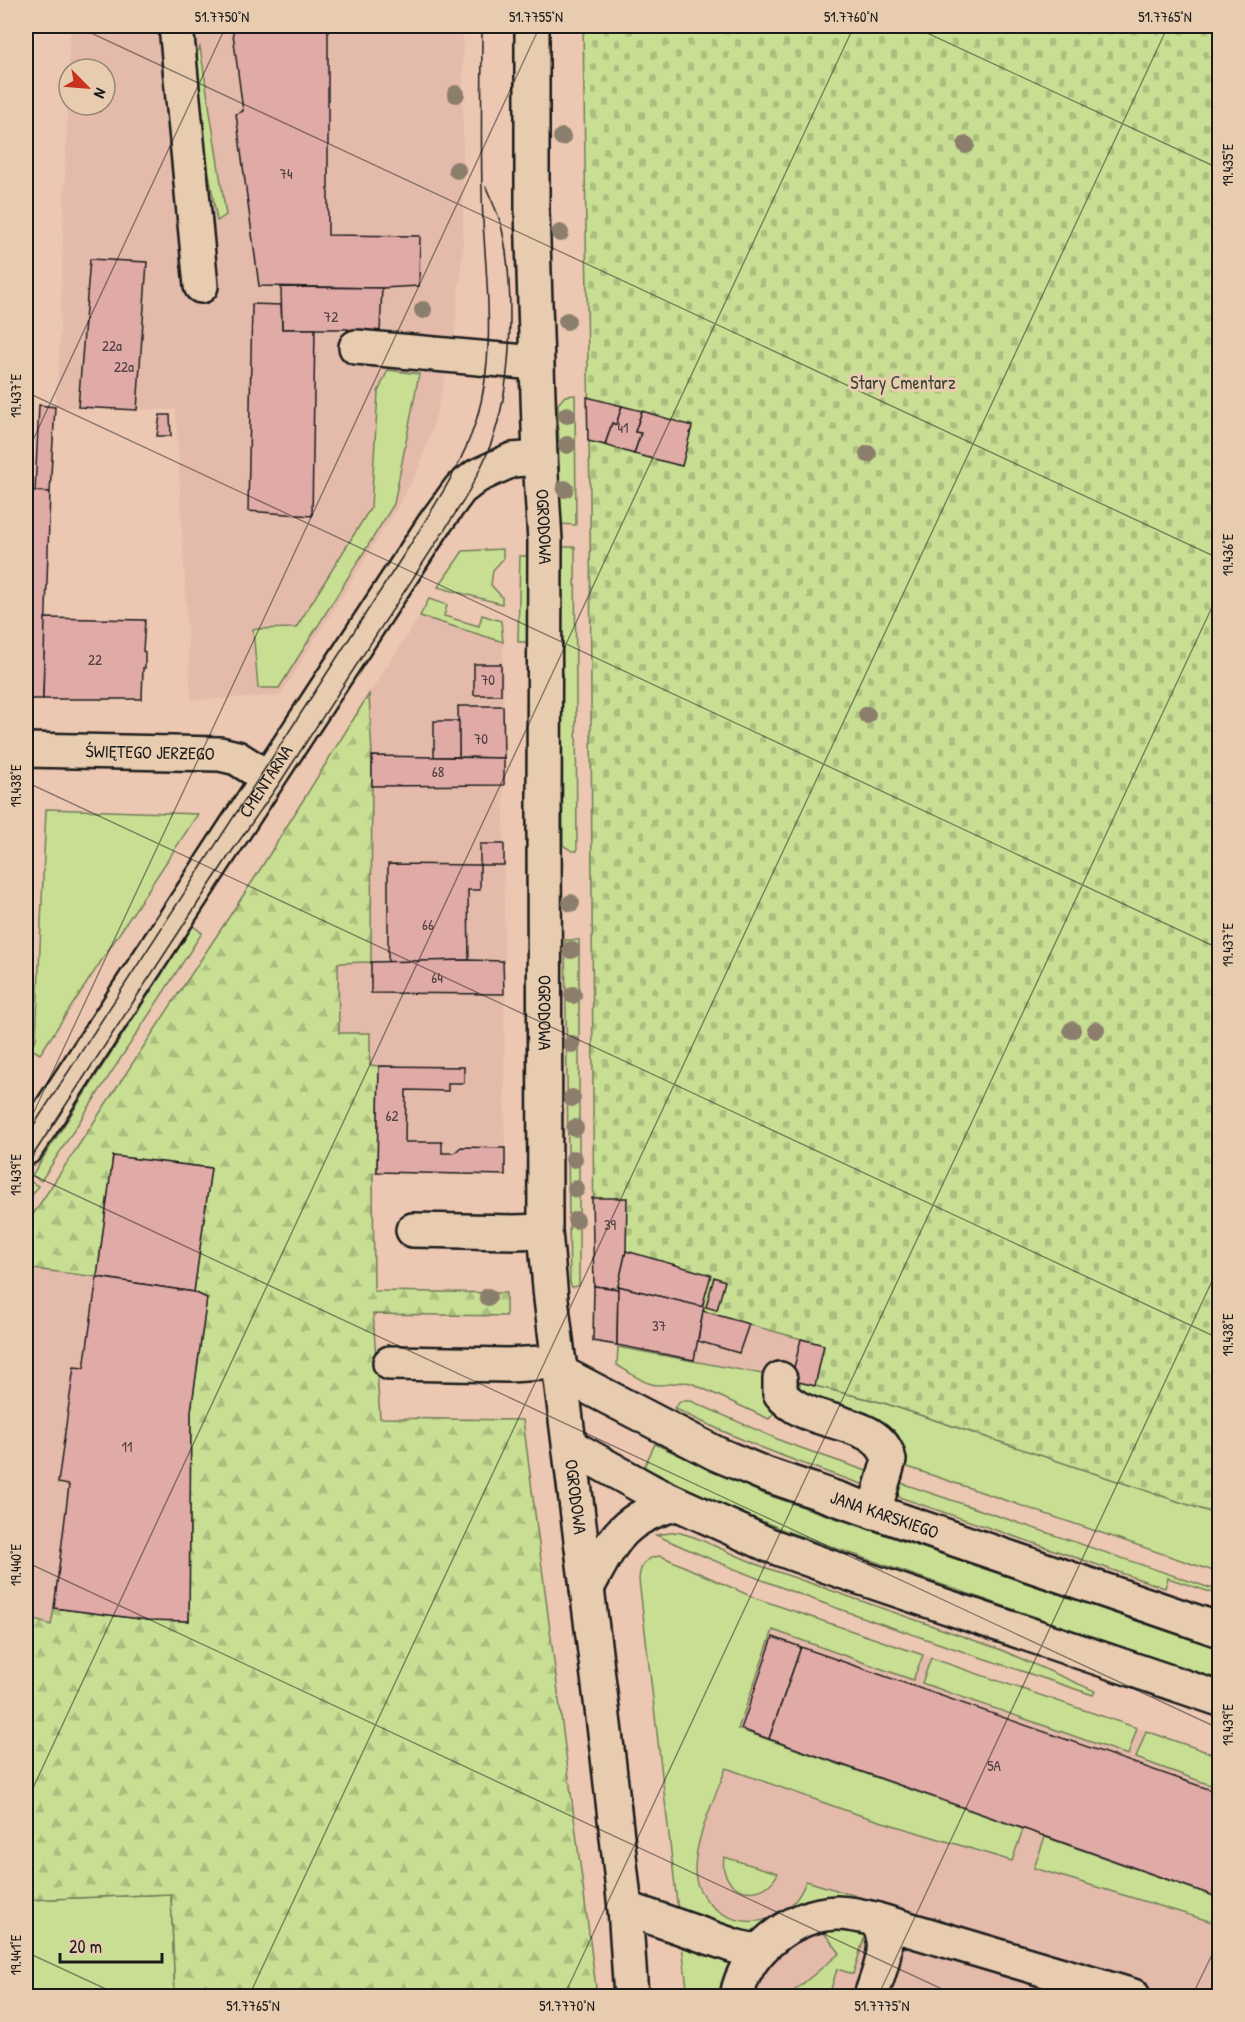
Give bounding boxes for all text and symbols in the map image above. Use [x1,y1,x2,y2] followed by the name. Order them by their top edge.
[195,6,249,27] text: 51.7750°N
[509,6,563,27] text: 51.7755°N
[824,6,878,27] text: 51.7760°N
[1138,6,1192,27] text: 51.7765°N
[57,57,117,117] north arrow
[89,85,112,102] text: N
[1217,143,1238,186] text: 19.435°E
[279,163,293,184] house number: 74
[324,306,338,327] house number: 72
[102,335,122,356] house number: 22a
[114,356,134,377] house number: 22a
[850,370,956,395] park label: Stary Cmentarz
[5,374,26,418] text: 19.437°E
[617,417,629,438] house number: 41
[530,488,558,565] street label: OGRODOWA
[1217,533,1238,576] text: 19.436°E
[88,649,102,670] house number: 22
[481,669,495,690] house number: 70
[474,728,488,749] house number: 70
[85,738,215,766] street label: ŚWIĘTEGO JERZEGO
[233,740,298,822] street label: CMENTARNA
[432,761,444,782] house number: 68
[5,764,26,808] text: 19.438°E
[422,914,434,935] house number: 66
[1217,923,1238,967] text: 19.437°E
[431,967,443,988] house number: 64
[532,975,558,1051] street label: OGRODOWA
[385,1105,399,1126] house number: 62
[5,1154,26,1196] text: 19.439°E
[604,1214,617,1235] house number: 39
[1217,1313,1238,1357] text: 19.438°E
[652,1315,666,1336] house number: 37
[122,1436,132,1457] house number: 11
[559,1458,593,1536] street label: OGRODOWA
[827,1484,942,1545] street label: JANA KARSKIEGO
[5,1544,26,1586] text: 19.440°E
[1217,1704,1238,1746] text: 19.439°E
[987,1755,1002,1776] house number: 5A
[60,1926,162,1964] scale bar
[5,1934,26,1975] text: 19.441°E
[69,1934,102,1959] text: 20 m
[226,1995,280,2016] text: 51.7765°N
[539,1995,595,2016] text: 51.7770°N
[854,1995,910,2016] text: 51.7775°N

